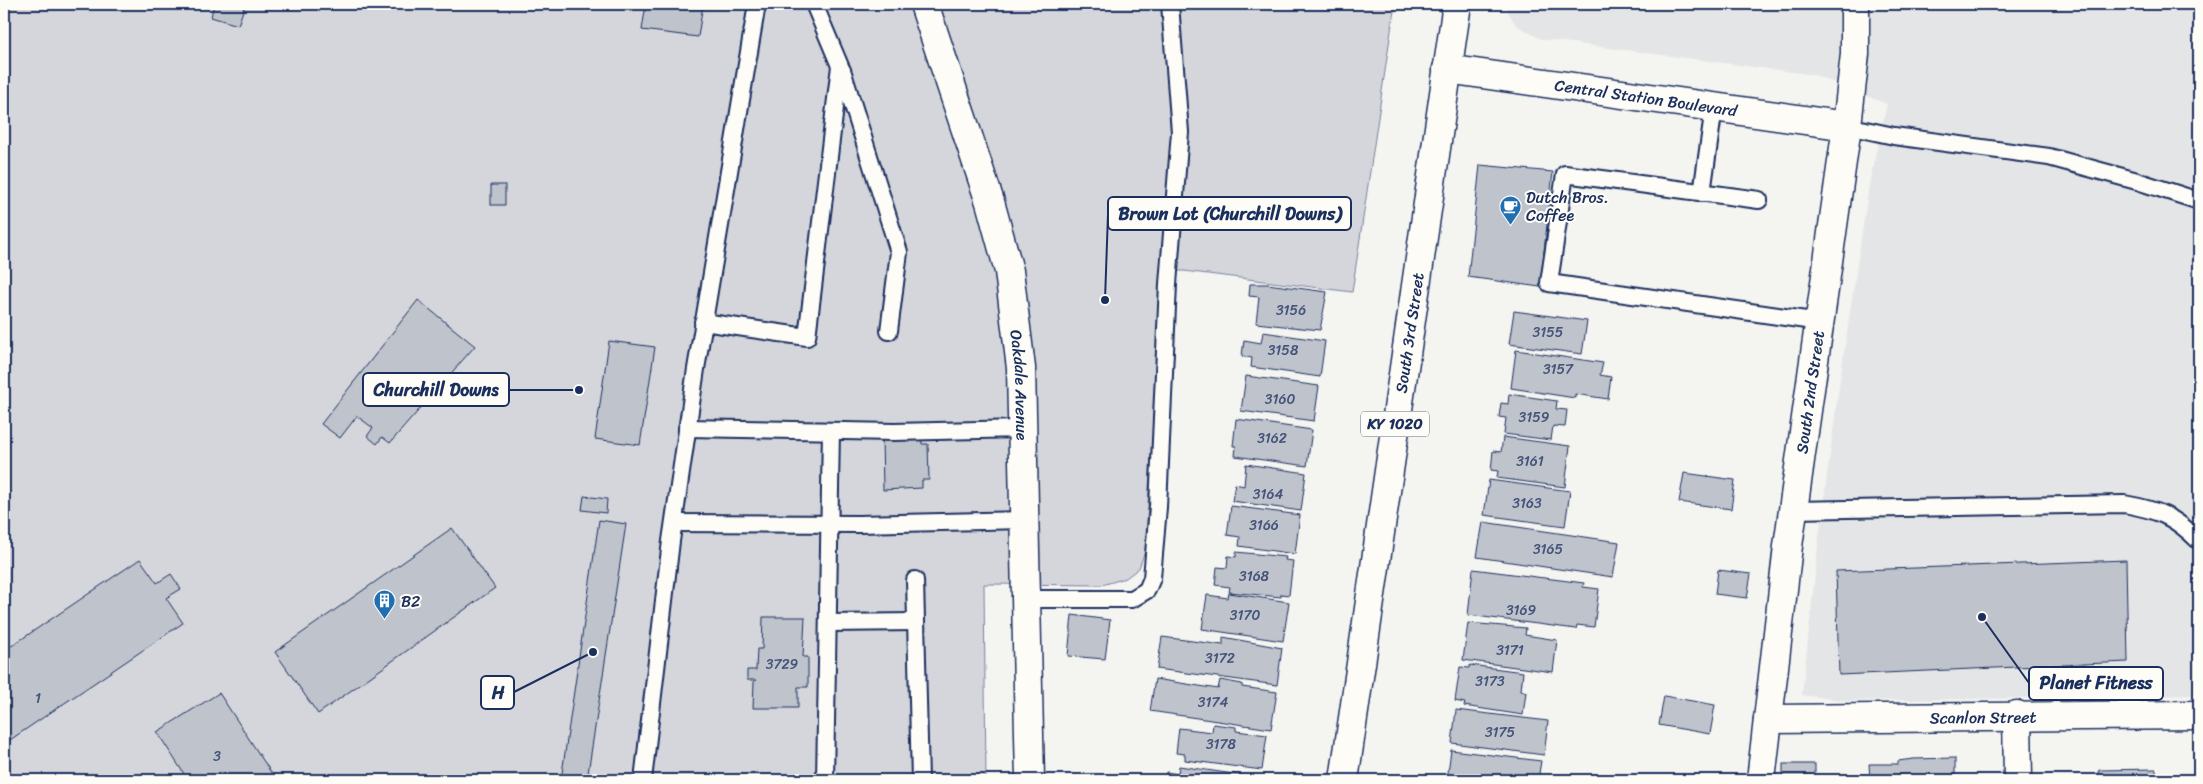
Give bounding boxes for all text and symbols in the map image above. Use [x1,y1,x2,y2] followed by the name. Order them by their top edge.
[1553,71,1741,125] street label: Central Station Boulevard
[1526,183,1609,230] place label: Dutch Bros. Coffee
[1498,194,1522,225] cafe icon: Dutch Bros. Coffee
[1108,197,1351,230] callout: Brown Lot (Churchill Downs)
[1118,198,1343,230] text: Brown Lot (Churchill Downs)
[1387,271,1433,395] street label: South 3rd Street
[1276,298,1306,323] house number: 3156
[1533,320,1564,345] house number: 3155
[1001,328,1037,441] street label: Oakdale Avenue
[1787,329,1833,456] street label: South 2nd Street
[1268,338,1299,363] house number: 3158
[1543,357,1574,382] house number: 3157
[363,373,509,406] callout: Churchill Downs
[372,374,499,406] text: Churchill Downs
[1265,387,1295,412] house number: 3160
[1519,405,1550,430] house number: 3159
[1361,412,1429,436] road number: KY 1020
[1257,426,1287,451] house number: 3162
[1516,449,1544,474] house number: 3161
[1253,482,1283,507] house number: 3164
[1512,491,1542,516] house number: 3163
[1249,513,1279,538] house number: 3166
[1533,537,1564,562] house number: 3165
[1239,564,1270,589] house number: 3168
[401,587,420,616] place label: B2
[373,589,397,620] building icon: B2
[1506,598,1537,623] house number: 3169
[1230,603,1260,628] house number: 3170
[1496,638,1524,663] house number: 3171
[1205,646,1235,671] house number: 3172
[766,652,799,677] house number: 3729
[2029,667,2163,700] callout: Planet Fitness
[2039,667,2153,699] text: Planet Fitness
[1475,669,1505,694] house number: 3173
[481,676,514,709] callout: H
[491,677,505,709] text: H
[35,686,41,711] house number: 1
[1198,690,1228,715] house number: 3174
[1929,703,2037,732] street label: Scanlon Street
[1485,720,1516,745] house number: 3175
[1206,732,1237,757] house number: 3178
[213,744,221,769] house number: 3

